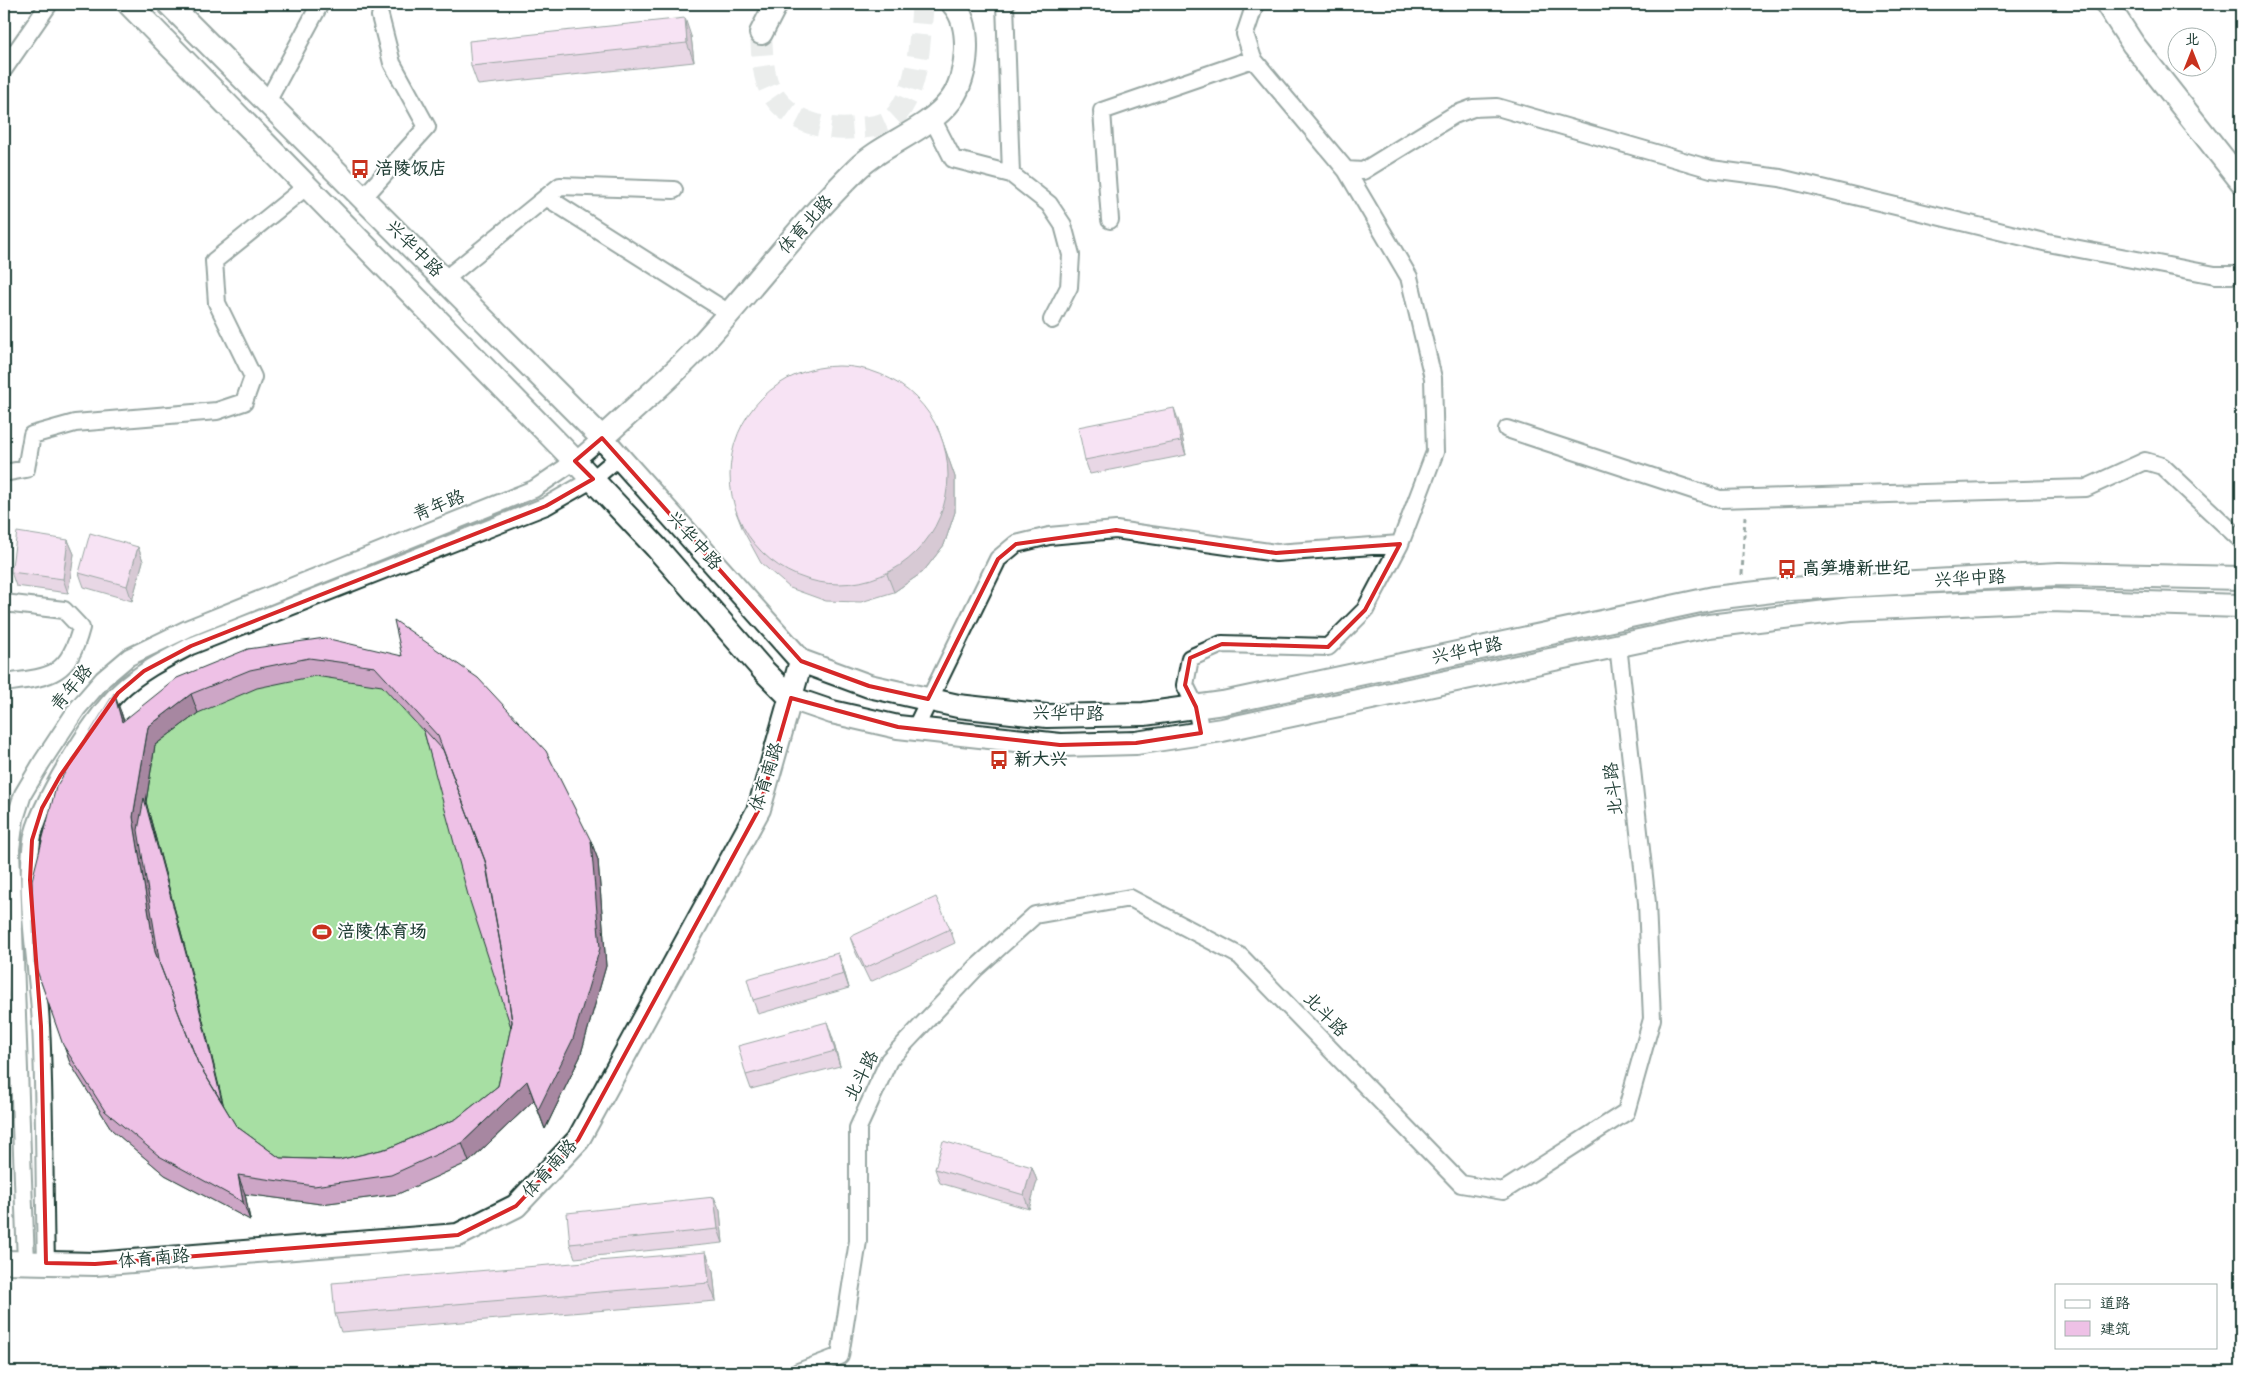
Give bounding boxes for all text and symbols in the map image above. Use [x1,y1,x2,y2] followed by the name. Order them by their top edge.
[2168,28,2218,78] north arrow
[2185,31,2199,49] text: 北
[375,157,447,181] place label: 涪陵饭店
[349,158,371,180] bus stop icon: 涪陵饭店
[773,190,839,260] street label: 体育北路
[380,215,448,283] street label: 兴华中路
[409,485,469,527] street label: 青年路
[661,506,727,576] street label: 兴华中路
[1802,557,1910,581] place label: 高笋塘新世纪
[1776,558,1798,580] bus stop icon: 高笋塘新世纪
[1933,565,2007,593] street label: 兴华中路
[1429,632,1505,670] street label: 兴华中路
[45,660,99,716] street label: 青年路
[1032,701,1104,727] street label: 兴华中路
[744,739,790,815] street label: 体育南路
[1014,748,1068,772] place label: 新大兴
[988,749,1010,771] bus stop icon: 新大兴
[1599,761,1629,817] street label: 北斗路
[337,920,427,944] place label: 涪陵体育场
[311,921,333,943] sports icon: 涪陵体育场
[1298,987,1352,1043] street label: 北斗路
[839,1046,885,1106] street label: 北斗路
[517,1134,583,1204] street label: 体育南路
[117,1244,191,1274] street label: 体育南路
[2055,1284,2218,1348] legend
[2100,1294,2130,1314] text: 道路
[2100,1320,2130,1340] text: 建筑

